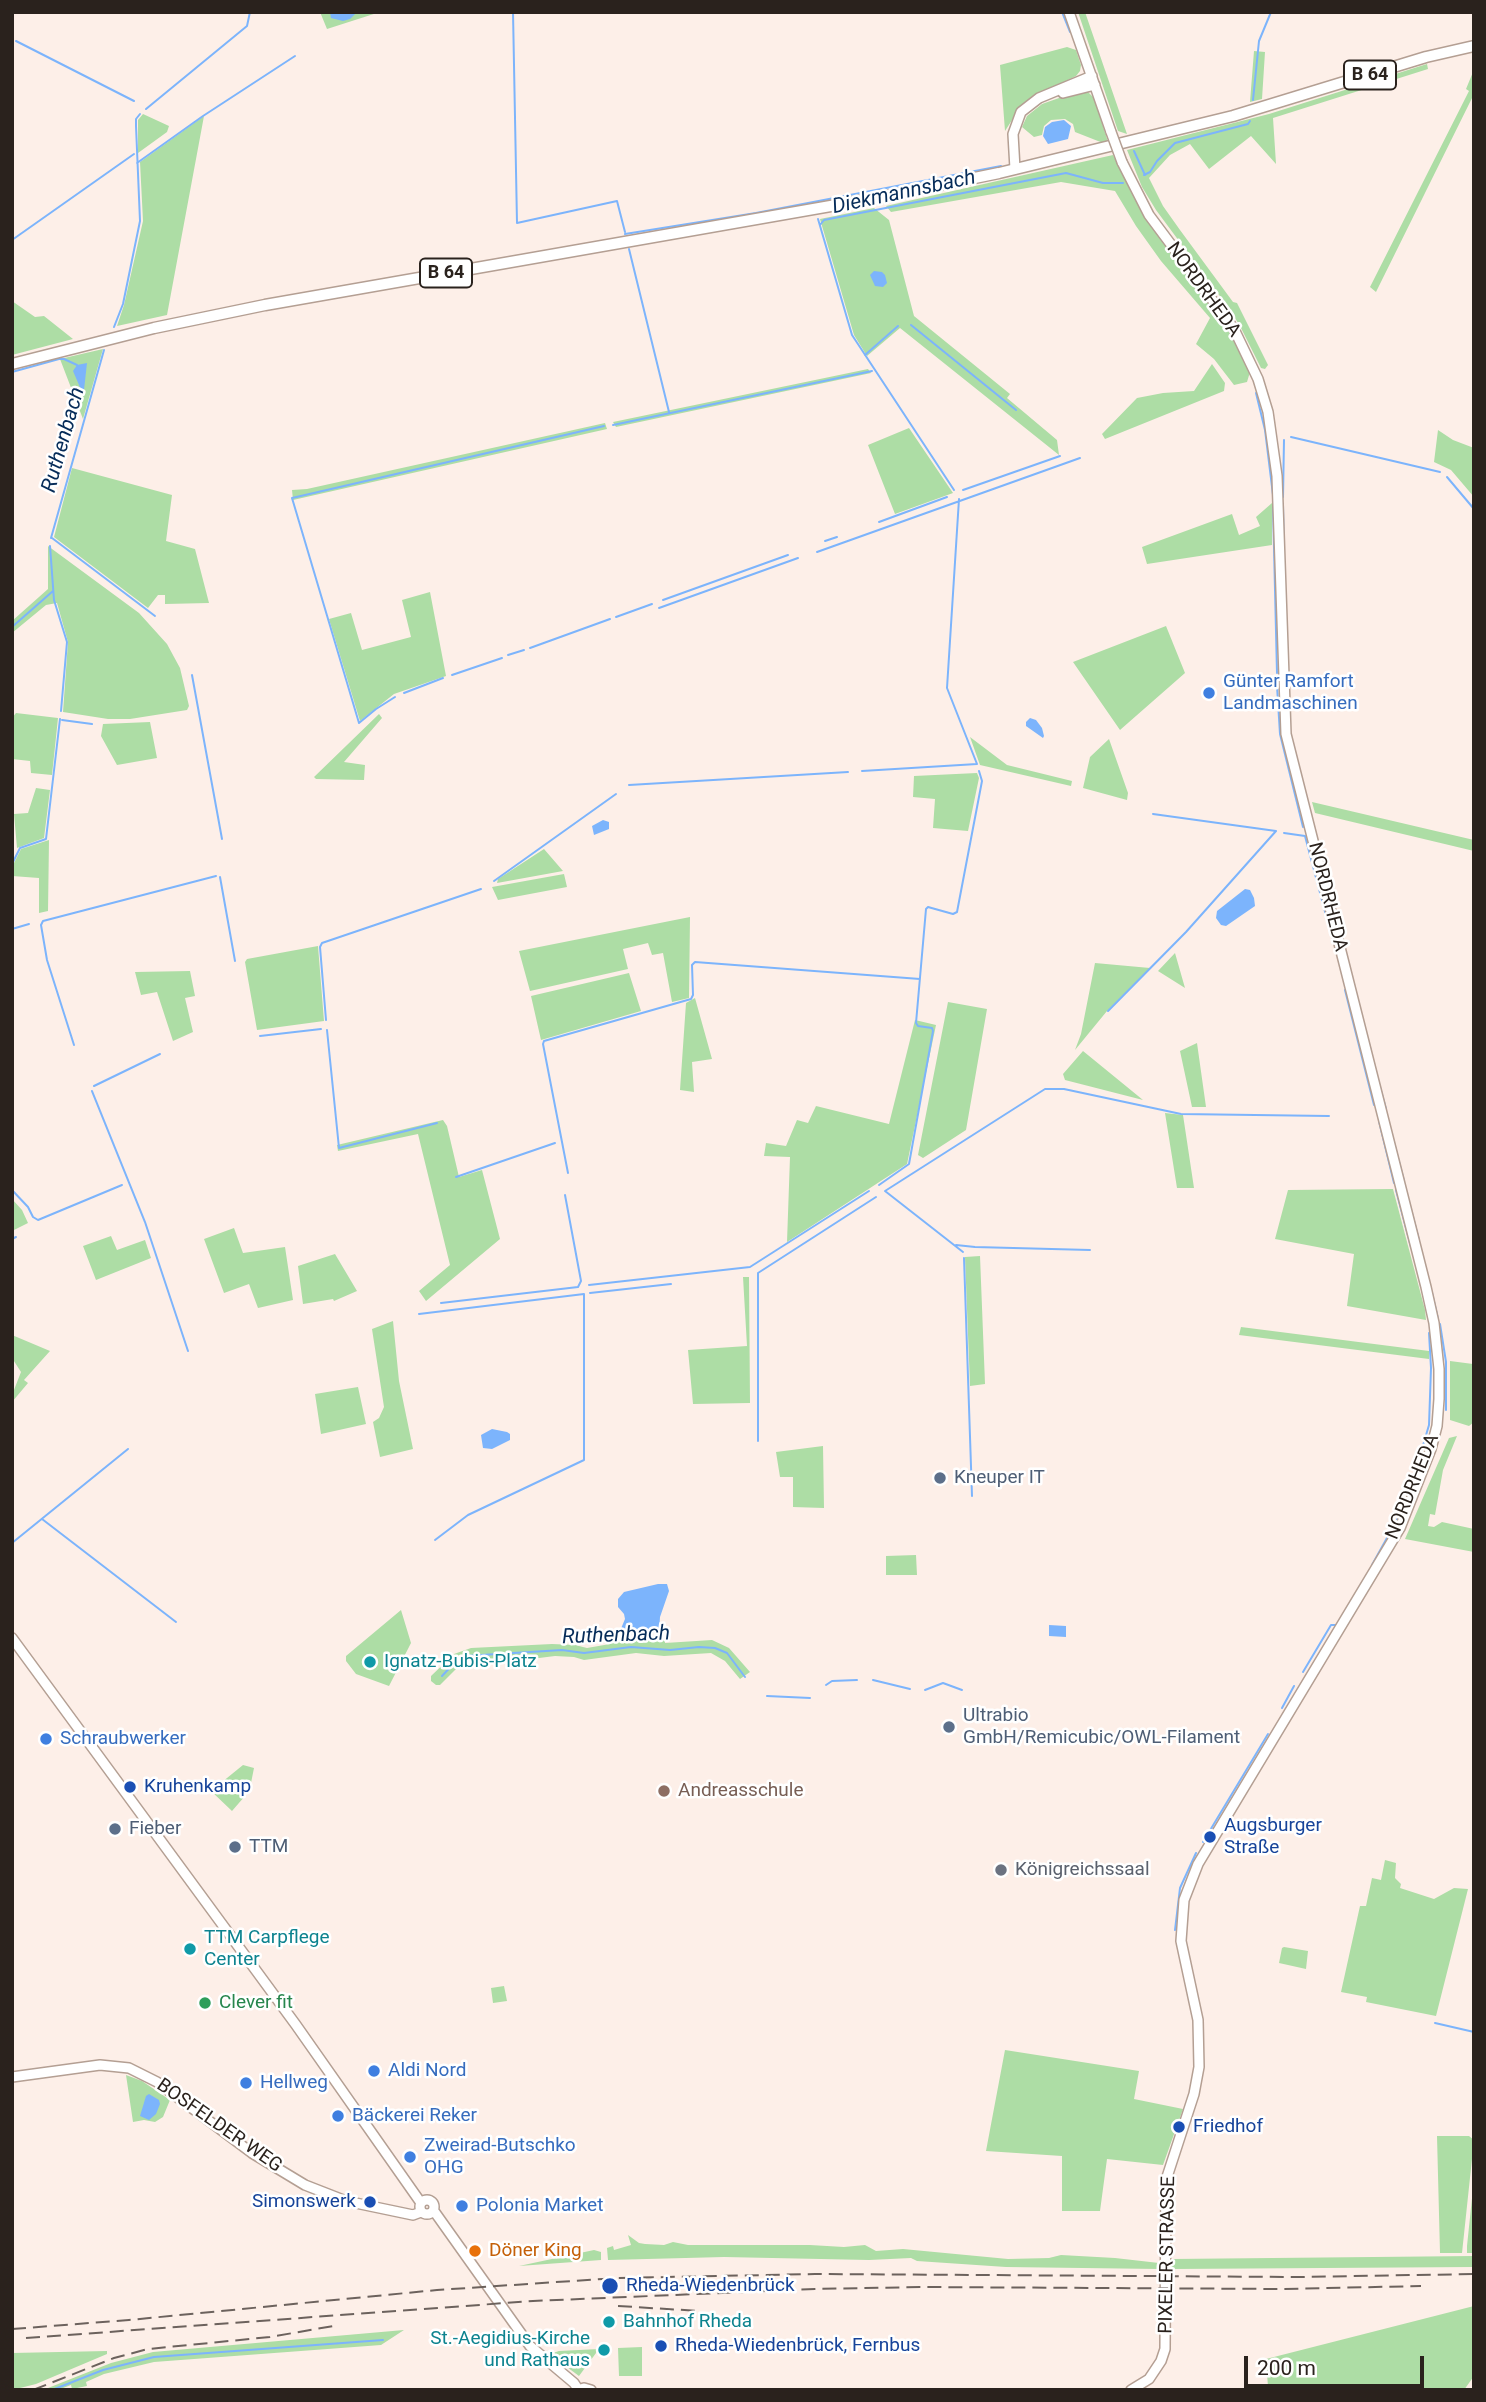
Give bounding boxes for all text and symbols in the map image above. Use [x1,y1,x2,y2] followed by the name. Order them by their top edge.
[1344,60,1396,90] road number: B 64
[830,166,978,220] water label: Diekmannsbach
[1161,238,1245,342] street label: NORDRHEDA
[420,258,472,288] road number: B 64
[37,385,91,495] water label: Ruthenbach
[1223,671,1358,715] place label: Günter Ramfort Landmaschinen
[1201,685,1217,701] marker: Günter Ramfort Landmaschinen
[1302,840,1352,954] street label: NORDRHEDA
[1382,1431,1444,1543] street label: NORDRHEDA
[954,1467,1045,1489] place label: Kneuper IT
[932,1470,948,1486] marker: Kneuper IT
[562,1622,670,1650] water label: Ruthenbach
[384,1651,537,1673] place label: Ignatz-Bubis-Platz
[362,1654,378,1670] marker: Ignatz-Bubis-Platz
[963,1705,1240,1749] place label: Ultrabio GmbH/Remicubic/OWL-Filament
[941,1719,957,1735] marker: Ultrabio GmbH/Remicubic/OWL-Filament
[60,1728,186,1750] place label: Schraubwerker
[38,1731,54,1747] marker: Schraubwerker
[144,1776,251,1798] place label: Kruhenkamp
[122,1779,138,1795] marker: Kruhenkamp
[678,1780,803,1802] place label: Andreasschule
[656,1783,672,1799] marker: Andreasschule
[1224,1815,1322,1859] place label: Augsburger Straße
[129,1818,181,1840] place label: Fieber
[107,1821,123,1837] marker: Fieber
[1202,1829,1218,1845] marker: Augsburger Straße
[249,1836,288,1858] place label: TTM
[227,1839,243,1855] marker: TTM
[1015,1859,1150,1881] place label: Königreichssaal
[993,1862,1009,1878] marker: Königreichssaal
[204,1927,330,1971] place label: TTM Carpflege Center
[182,1941,198,1957] marker: TTM Carpflege Center
[219,1992,293,2014] place label: Clever fit
[197,1995,213,2011] marker: Clever fit
[388,2060,466,2082] place label: Aldi Nord
[366,2063,382,2079] marker: Aldi Nord
[260,2072,328,2094] place label: Hellweg
[152,2074,286,2178] street label: BOSFELDER WEG
[238,2075,254,2091] marker: Hellweg
[352,2105,477,2127] place label: Bäckerei Reker
[330,2108,346,2124] marker: Bäckerei Reker
[1193,2116,1263,2138] place label: Friedhof
[1171,2119,1187,2135] marker: Friedhof
[424,2135,576,2179] place label: Zweirad-Butschko OHG
[402,2149,418,2165] marker: Zweirad-Butschko OHG
[1155,2176,1181,2334] street label: PIXELER STRASSE
[252,2191,356,2213] place label: Simonswerk
[362,2194,378,2210] marker: Simonswerk
[476,2195,603,2217] place label: Polonia Market
[454,2198,470,2214] marker: Polonia Market
[489,2240,582,2262] place label: Döner King
[467,2243,483,2259] marker: Döner King
[626,2275,795,2297] place label: Rheda-Wiedenbrück
[600,2276,620,2296] marker: Rheda-Wiedenbrück
[623,2311,752,2333] place label: Bahnhof Rheda
[601,2314,617,2330] marker: Bahnhof Rheda
[430,2328,590,2372] place label: St.-Aegidius-Kirche und Rathaus
[675,2335,920,2357] place label: Rheda-Wiedenbrück, Fernbus
[653,2338,669,2354] marker: Rheda-Wiedenbrück, Fernbus
[596,2342,612,2358] marker: St.-Aegidius-Kirche und Rathaus
[1248,2342,1428,2386] scale bar
[1257,2356,1316,2380] text: 200 m

